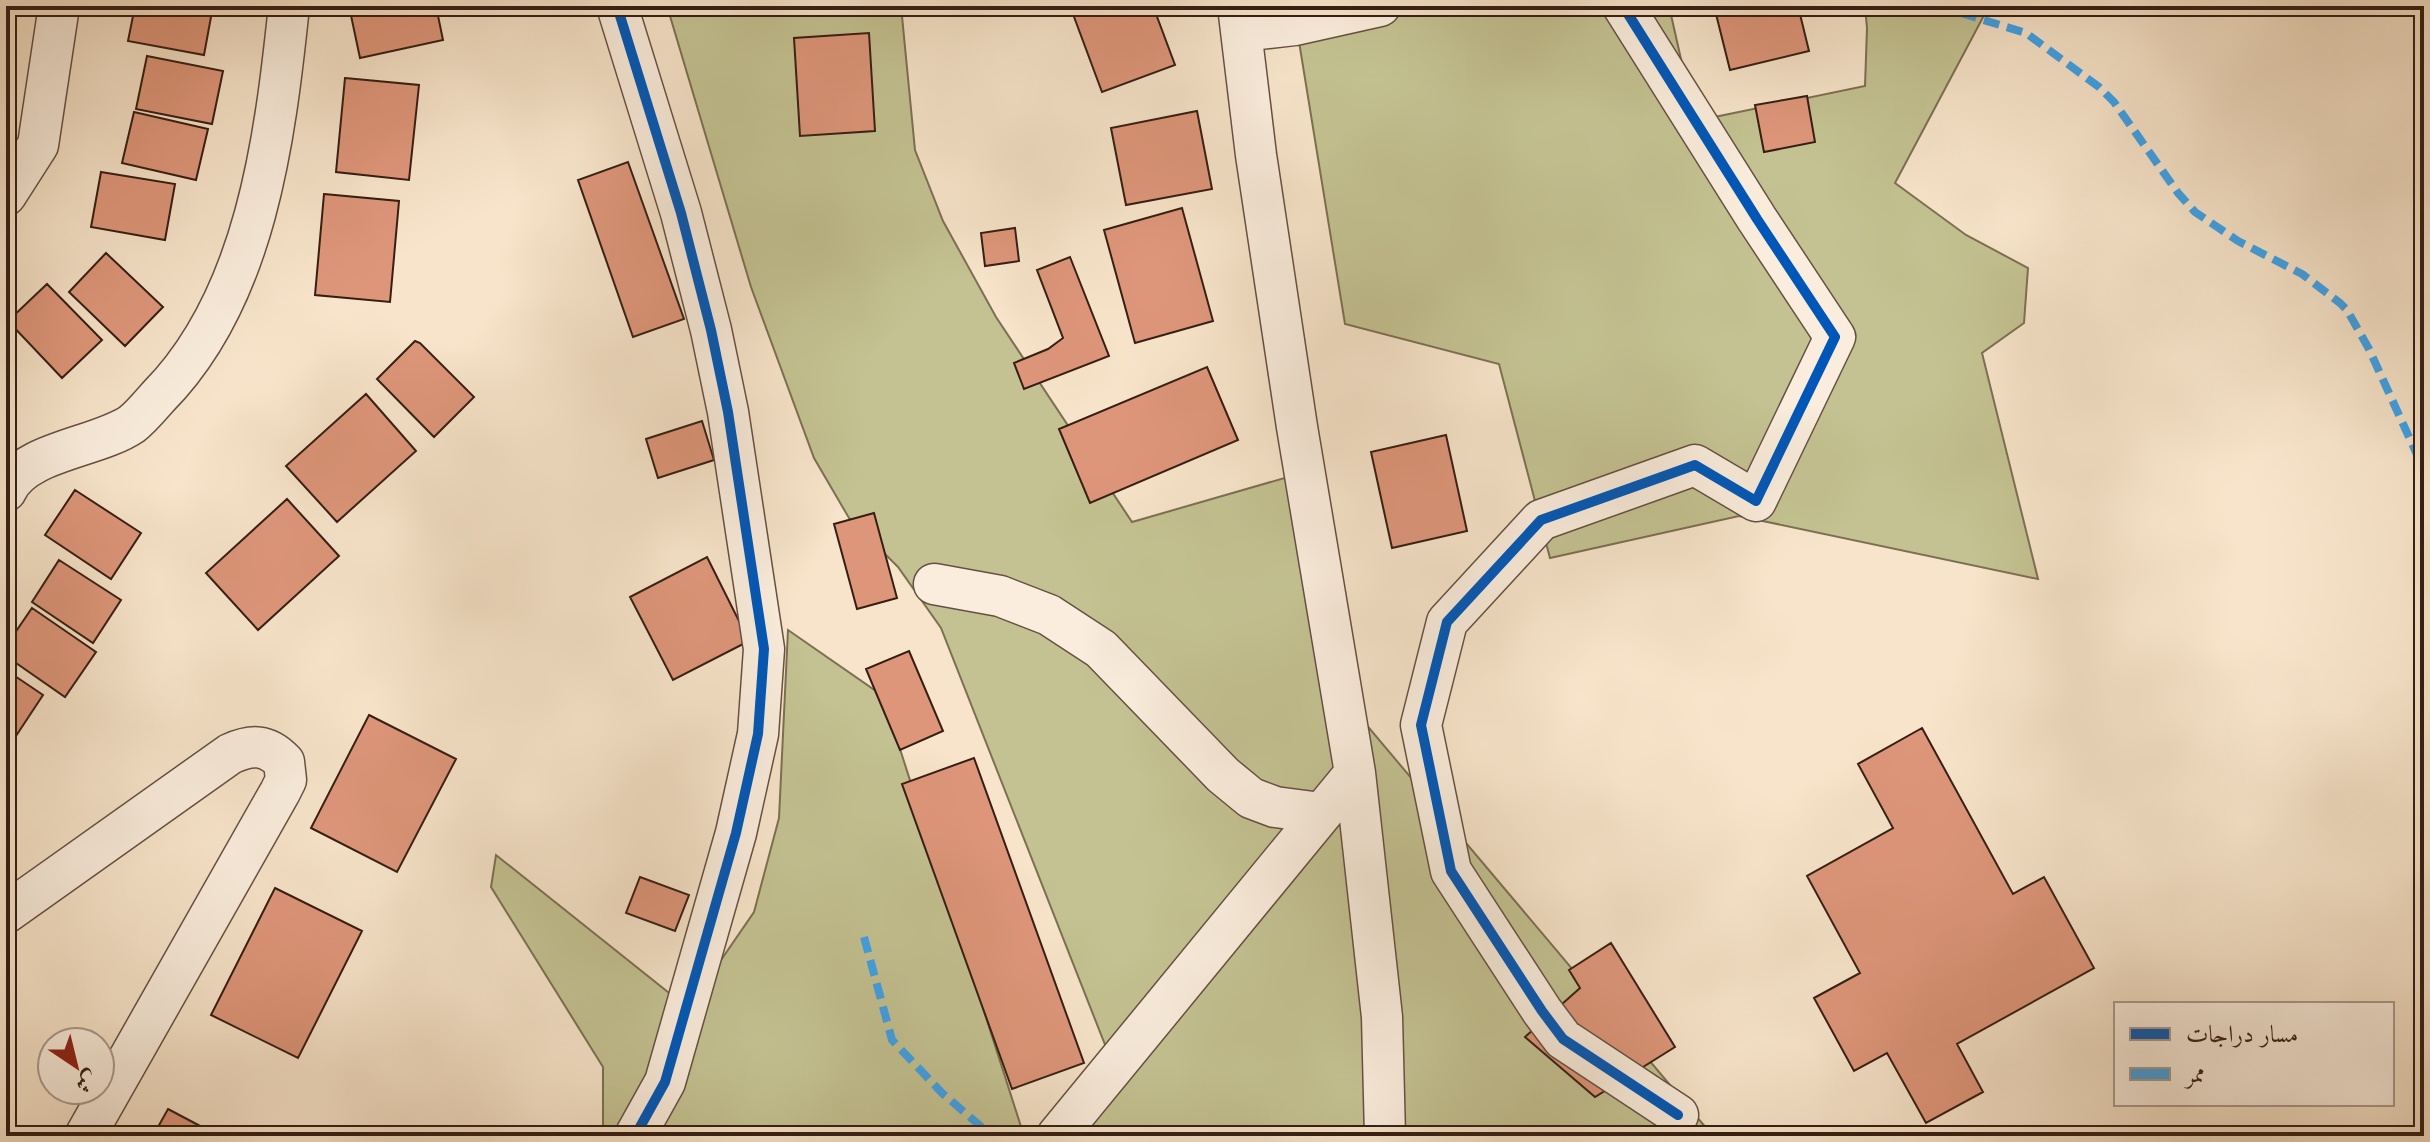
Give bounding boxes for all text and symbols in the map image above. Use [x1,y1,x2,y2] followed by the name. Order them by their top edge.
[2114,1002,2394,1106] legend
[2186,1019,2298,1048] text: مسار دراجات
[36,1026,116,1106] north arrow
[2183,1059,2205,1089] text: ممر
[71,1065,104,1099] text: ش

